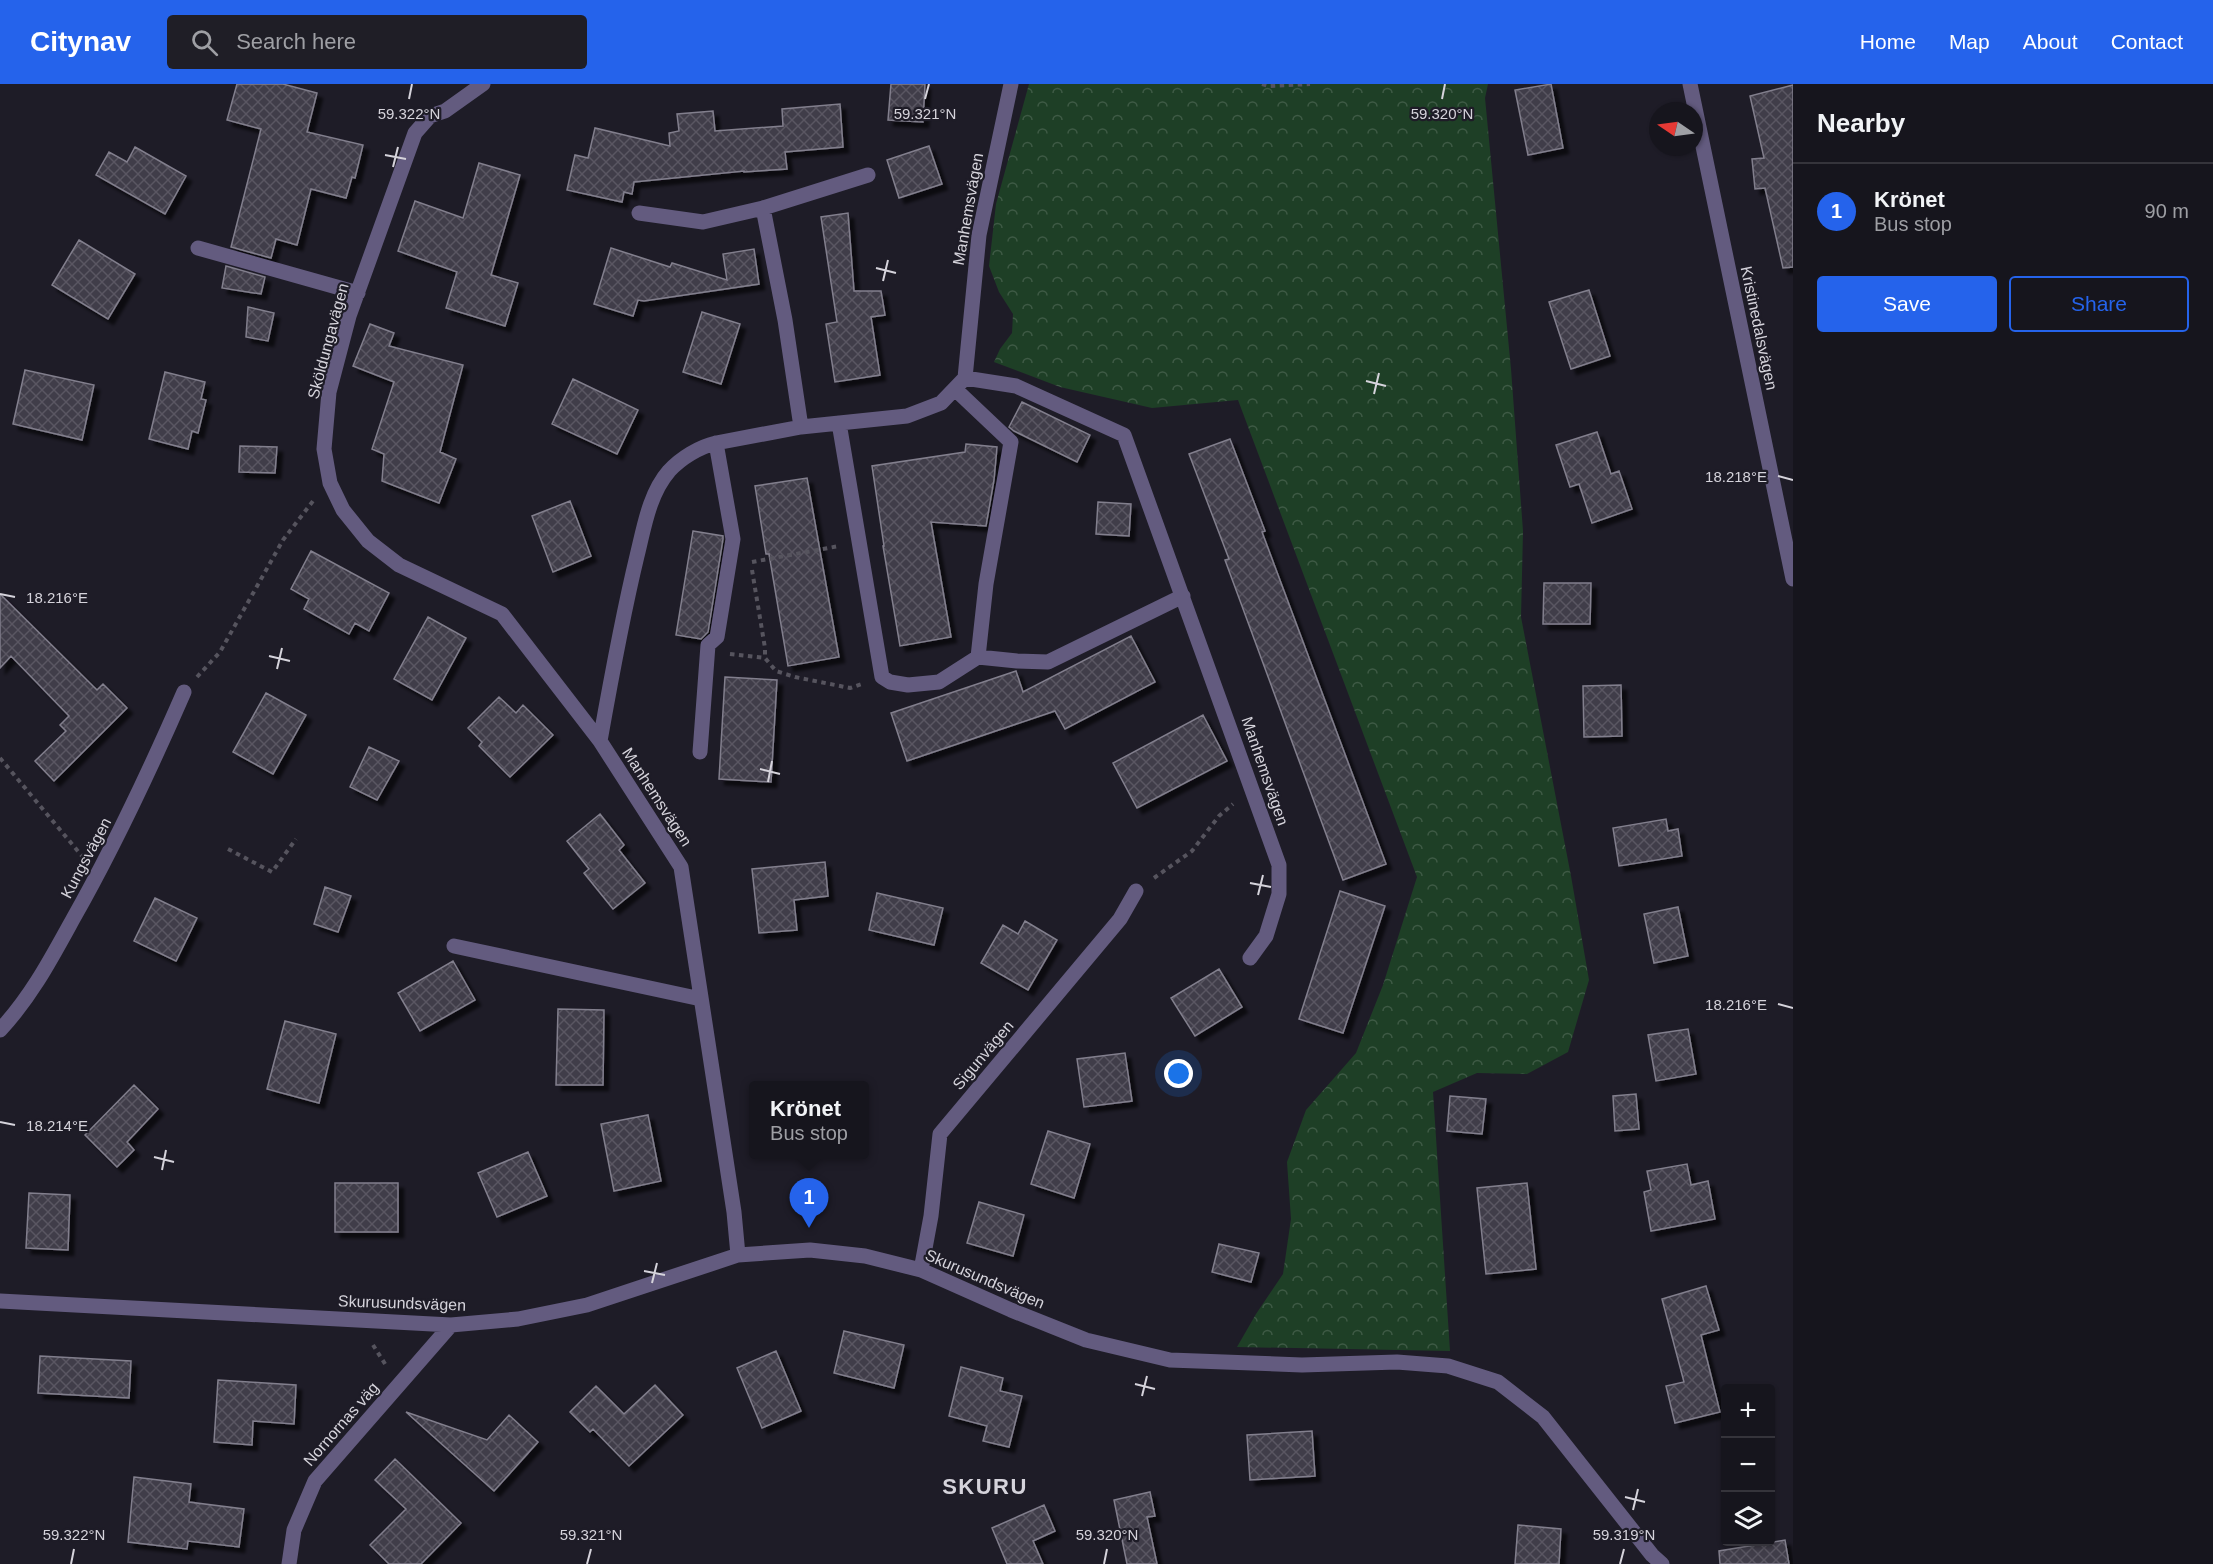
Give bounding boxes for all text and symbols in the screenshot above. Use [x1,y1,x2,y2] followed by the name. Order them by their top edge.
[167,15,587,69] search box
[30,26,131,57] text: Citynav
[188,26,221,59] icon: search
[236,29,356,54] text: Search here
[1860,30,1916,53] text: Home
[1949,30,1990,53] text: Map
[2023,30,2078,53] text: About
[2111,30,2183,53] text: Contact
[1649,102,1703,156] north arrow
[378,105,440,122] text: 59.322°N
[894,105,956,122] text: 59.321°N
[1411,105,1473,122] text: 59.320°N
[1817,108,1905,138] text: Nearby
[950,151,986,267] street label: Manhemsvägen
[1874,187,1945,212] text: Krönet
[1831,200,1842,222] text: 1
[2145,200,2189,222] text: 90 m
[1874,213,1952,235] text: Bus stop
[1738,264,1780,392] street label: Kristinedalsvägen
[1817,276,1997,332] button: Save
[2009,276,2189,332] button: Share
[304,281,352,401] street label: Sköldungavägen
[1705,468,1767,485] text: 18.218°E
[26,589,88,606] text: 18.216°E
[1238,714,1292,828] street label: Manhemsvägen
[619,745,695,849] street label: Manhemsvägen
[58,815,114,901] street label: Kungsvägen
[1705,996,1767,1013] text: 18.216°E
[949,1017,1017,1093] street label: Sigunvägen
[1164,1059,1193,1088] your location
[749,1081,869,1159] popup
[770,1096,841,1121] text: Krönet
[26,1117,88,1134] text: 18.214°E
[770,1122,848,1144] text: Bus stop
[790,1178,828,1228] pin: 1
[923,1246,1047,1312] street label: Skurusundsvägen
[338,1292,466,1314] street label: Skurusundsvägen
[300,1379,382,1469] street label: Nornornas väg
[1721,1384,1775,1546] map controls
[1721,1384,1775,1438] button: +
[1721,1438,1775,1492] button: −
[942,1474,1028,1499] district label: SKURU
[1721,1492,1775,1546] button: layers
[43,1526,105,1543] text: 59.322°N
[560,1526,622,1543] text: 59.321°N
[1076,1526,1138,1543] text: 59.320°N
[1593,1526,1655,1543] text: 59.319°N

